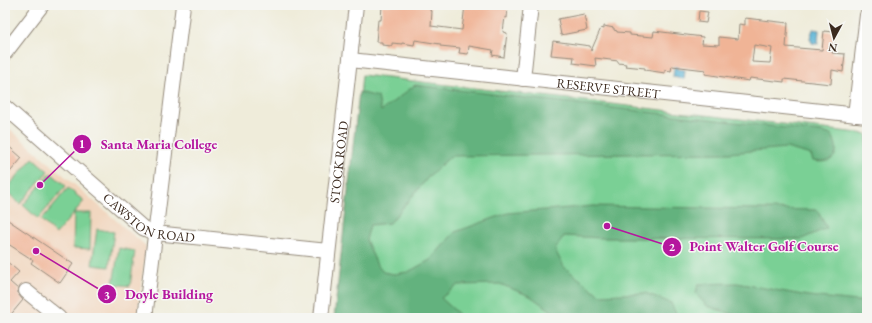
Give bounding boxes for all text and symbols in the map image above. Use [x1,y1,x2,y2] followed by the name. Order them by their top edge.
[814,18,854,58] north arrow
[827,40,838,55] text: N
[556,74,661,102] street label: RESERVE STREET
[325,120,352,204] street label: STOCK ROAD
[72,131,225,157] callout: Santa Maria College
[101,135,217,153] text: Santa Maria College
[79,136,85,152] text: 1
[100,189,196,246] street label: CAWSTON ROAD
[662,234,847,260] callout: Point Walter Golf Course
[690,237,839,255] text: Point Walter Golf Course
[669,239,676,255] text: 2
[97,281,221,307] callout: Doyle Building
[125,285,214,303] text: Doyle Building
[104,287,110,303] text: 3

